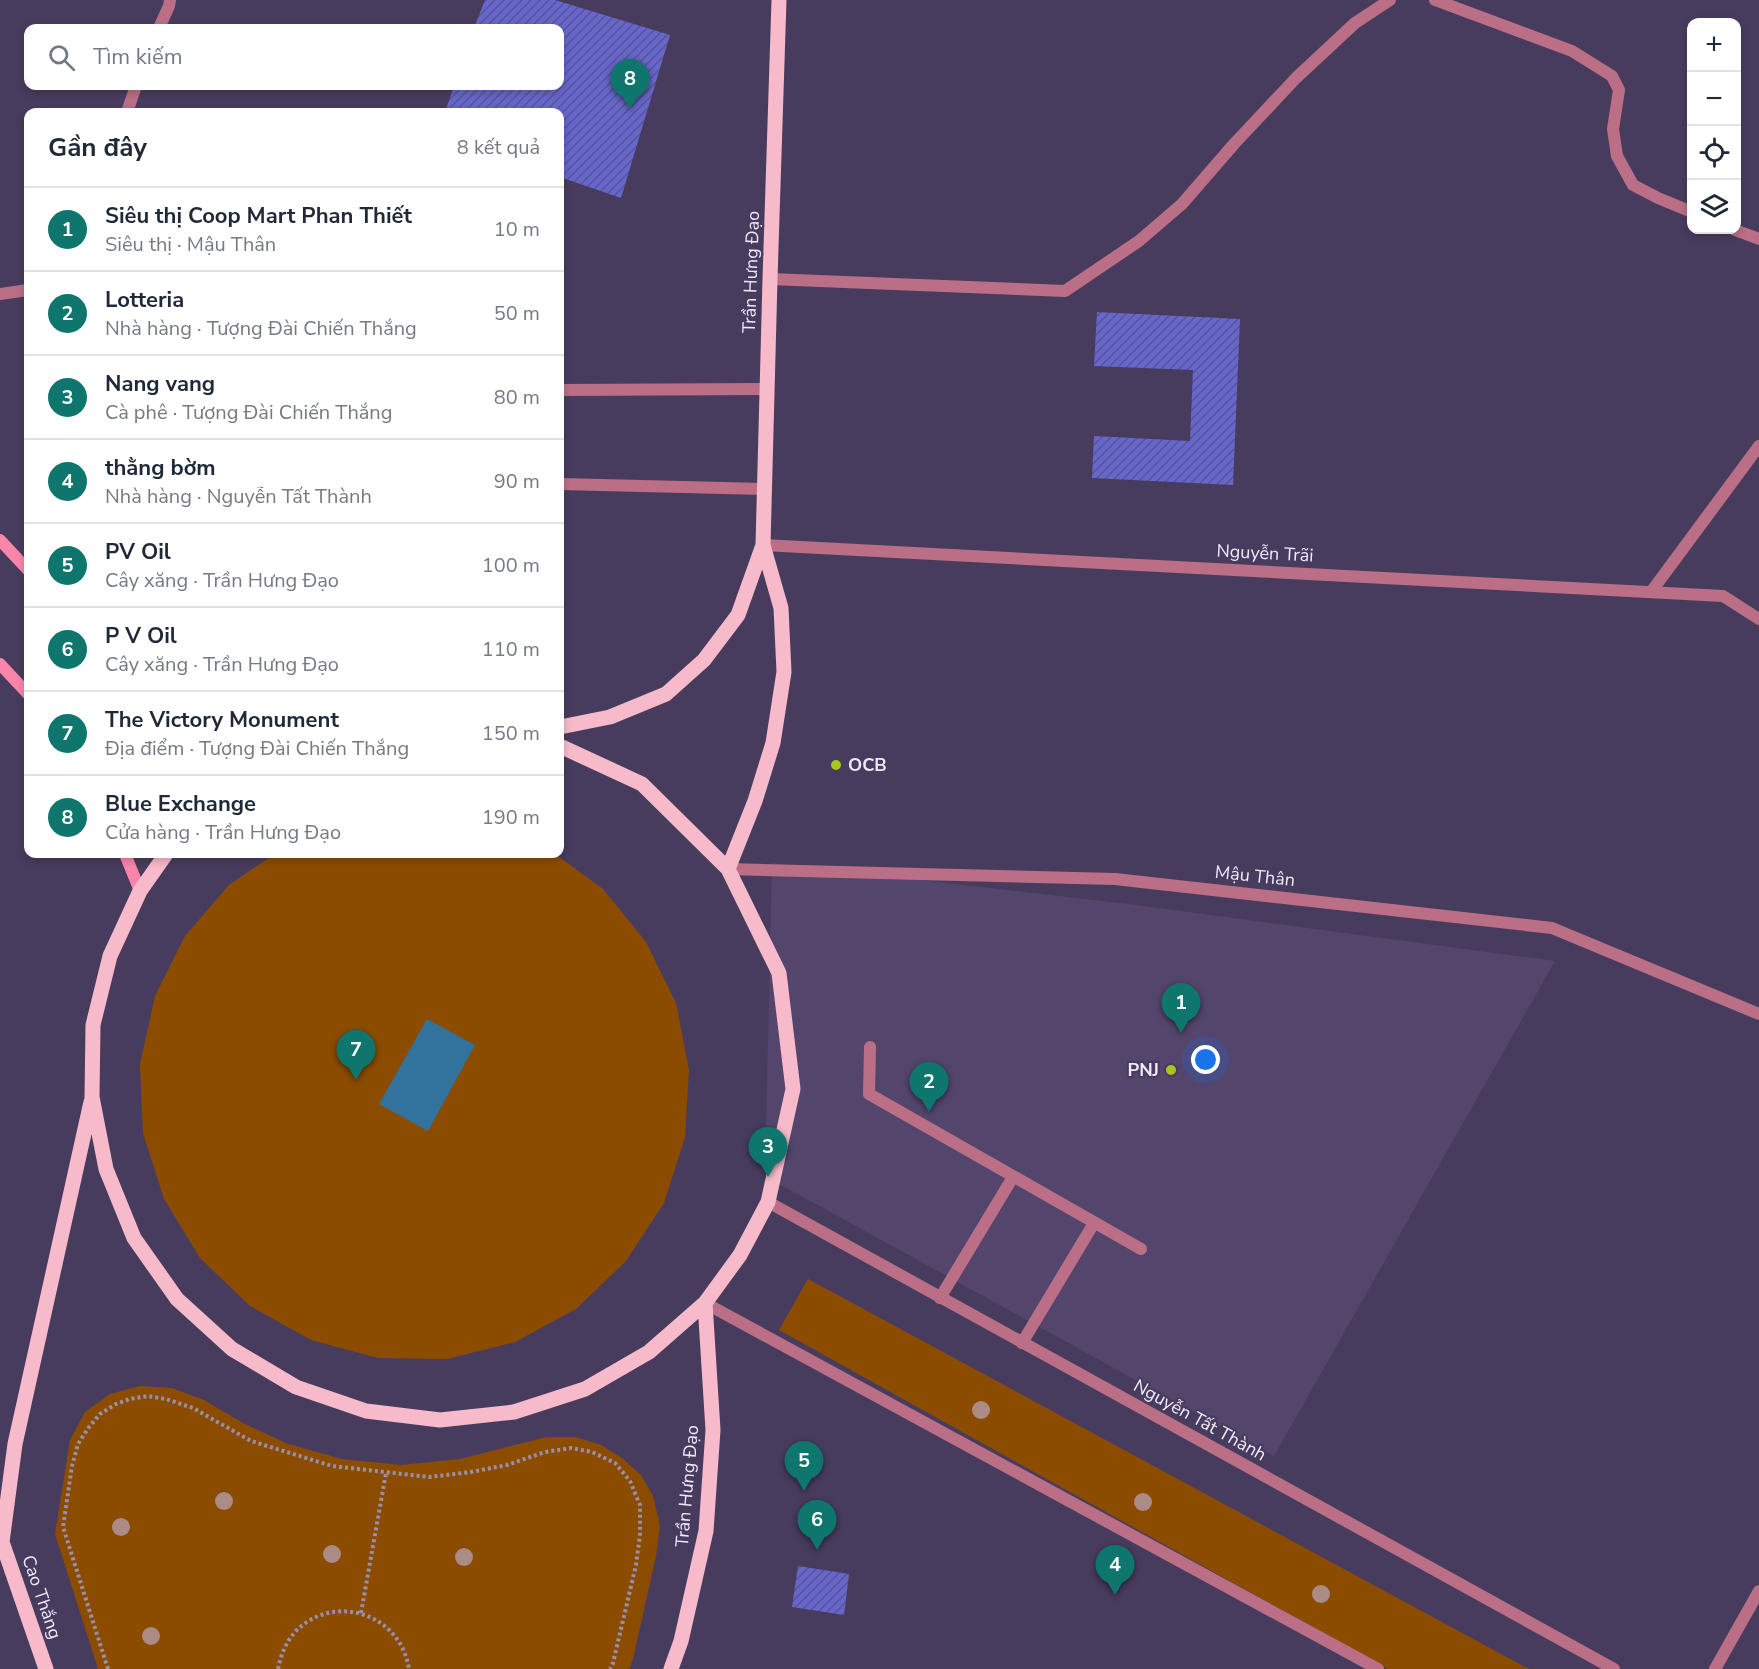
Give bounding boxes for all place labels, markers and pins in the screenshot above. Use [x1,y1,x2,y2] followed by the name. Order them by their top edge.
[610,60,650,109] pin: 8
[848,753,887,777] place label: OCB
[829,758,843,772] marker: OCB
[1162,984,1200,1033] pin: 1
[336,1030,376,1080] pin: 7
[1127,1058,1159,1082] place label: PNJ
[910,1062,948,1112] pin: 2
[1164,1063,1178,1077] marker: PNJ
[748,1128,788,1177] pin: 3
[784,1442,824,1491] pin: 5
[798,1500,836,1550] pin: 6
[1096,1546,1134,1595] pin: 4

